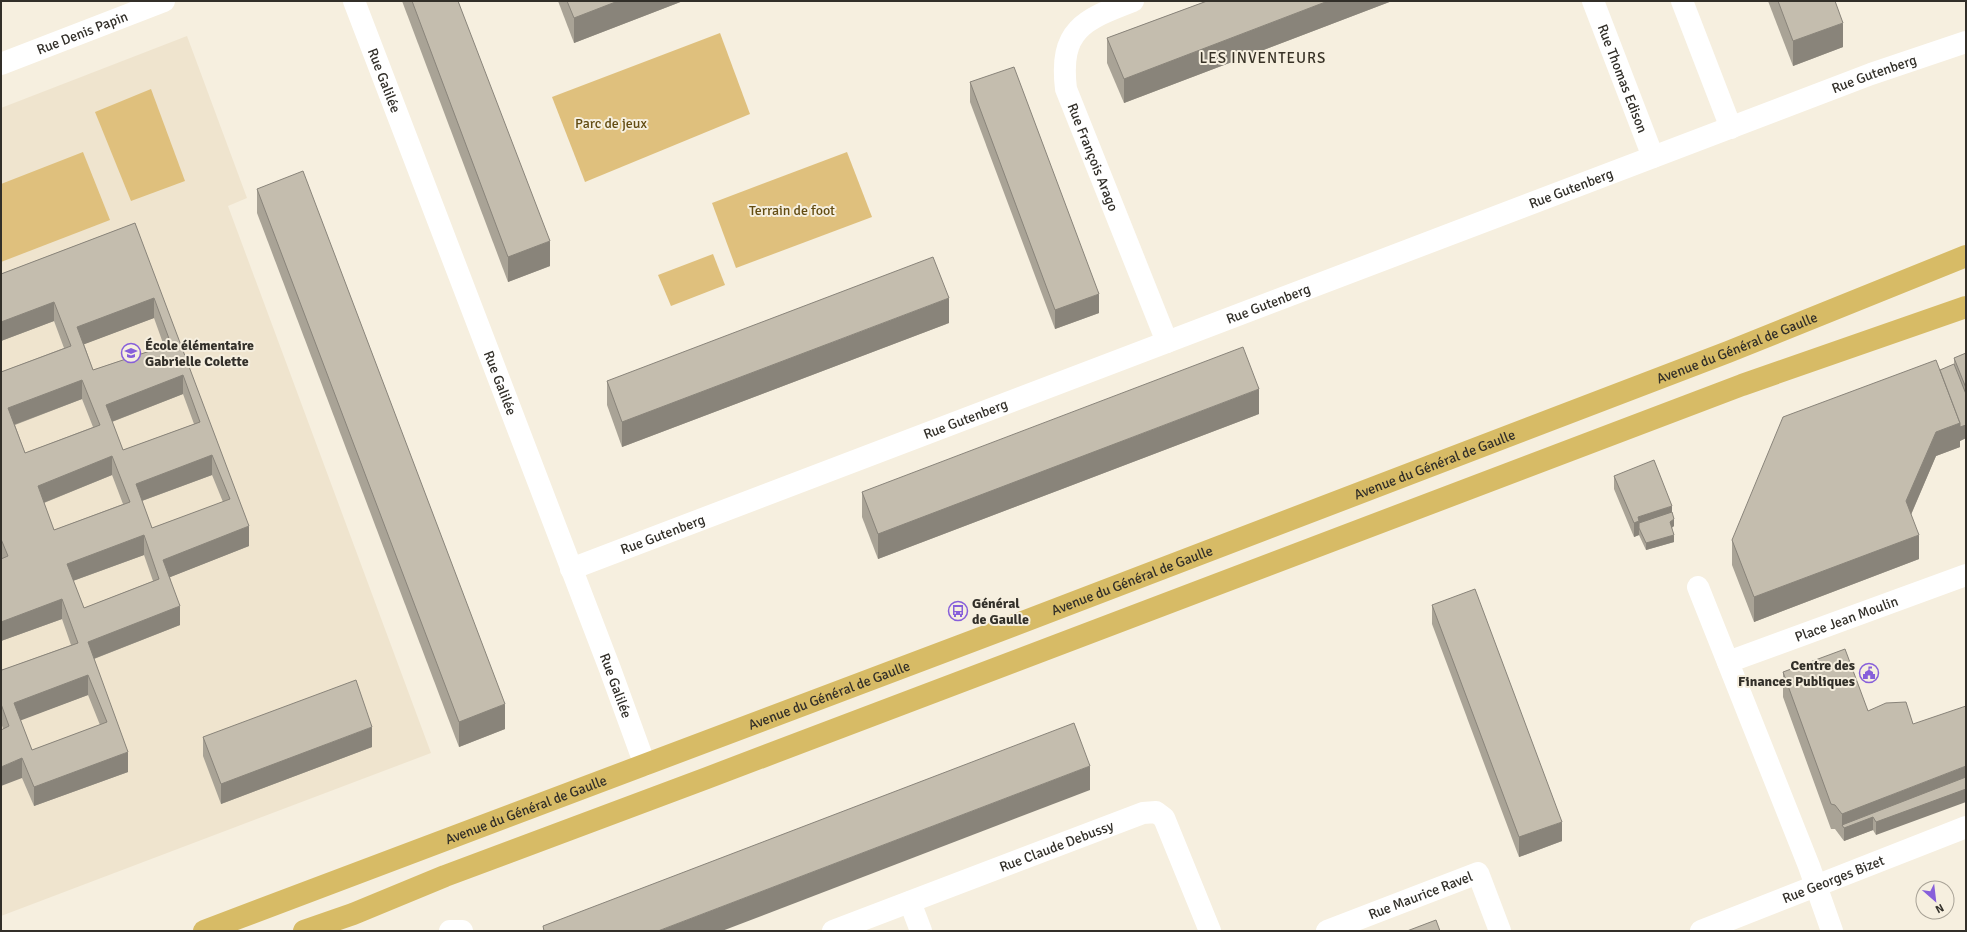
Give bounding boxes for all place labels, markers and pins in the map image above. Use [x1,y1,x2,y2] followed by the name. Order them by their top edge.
[145,337,254,370] place label: École élémentaire Gabrielle Colette
[120,342,142,364] school or university icon: École élémentaire Gabrielle Colette
[972,595,1029,628] place label: Général de Gaulle
[947,600,969,622] bus stop icon: Général de Gaulle
[1738,657,1855,690] place label: Centre des Finances Publiques
[1858,662,1880,684] public building icon: Centre des Finances Publiques

